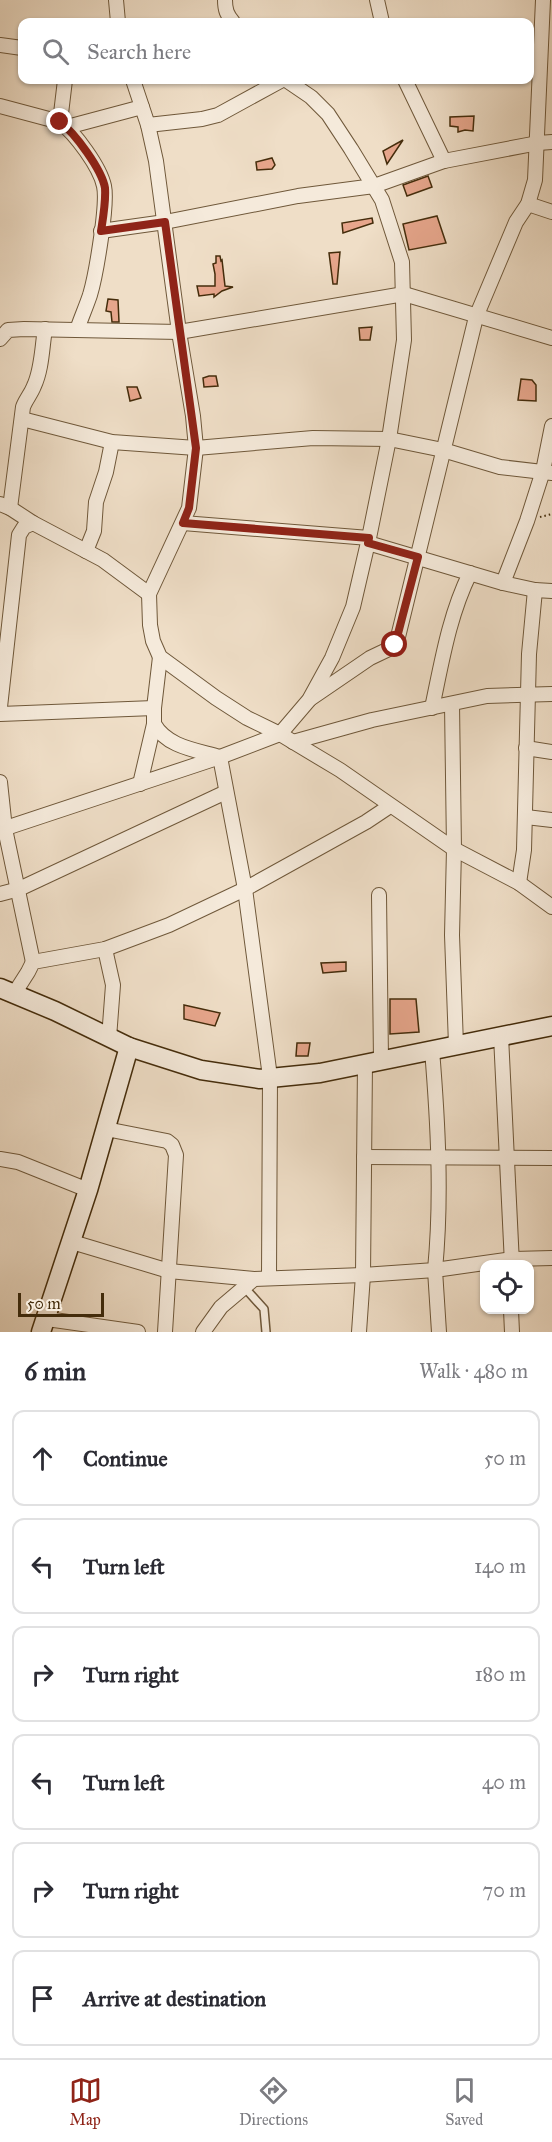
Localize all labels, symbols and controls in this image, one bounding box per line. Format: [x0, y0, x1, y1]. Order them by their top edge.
search box [18, 18, 534, 84]
icon: search [39, 35, 72, 68]
text: Search here [87, 38, 191, 65]
route end [46, 108, 72, 134]
route start [381, 631, 407, 657]
map controls [480, 1260, 534, 1314]
button: locate [480, 1260, 534, 1314]
scale bar [18, 1290, 104, 1318]
text: 50 m [27, 1294, 61, 1313]
text: 6 min [24, 1355, 86, 1387]
text: Walk · 480 m [419, 1359, 528, 1383]
icon: ahead [26, 1442, 59, 1475]
text: Continue [83, 1445, 168, 1472]
text: 50 m [484, 1446, 526, 1470]
icon: left [26, 1550, 59, 1583]
text: Turn left [83, 1553, 165, 1580]
text: 140 m [474, 1554, 526, 1578]
icon: right [26, 1658, 59, 1691]
text: Turn right [83, 1661, 179, 1688]
text: 180 m [475, 1662, 526, 1686]
icon: left [26, 1766, 59, 1799]
text: Turn left [83, 1769, 165, 1796]
text: 40 m [482, 1770, 526, 1794]
icon: right [26, 1874, 59, 1907]
text: Turn right [83, 1877, 179, 1904]
text: 70 m [483, 1878, 526, 1902]
icon: arrive [26, 1982, 59, 2015]
text: Arrive at destination [83, 1985, 266, 2012]
tab: Map [69, 2074, 102, 2129]
tab: Directions [239, 2074, 308, 2129]
tab: Saved [445, 2074, 483, 2129]

